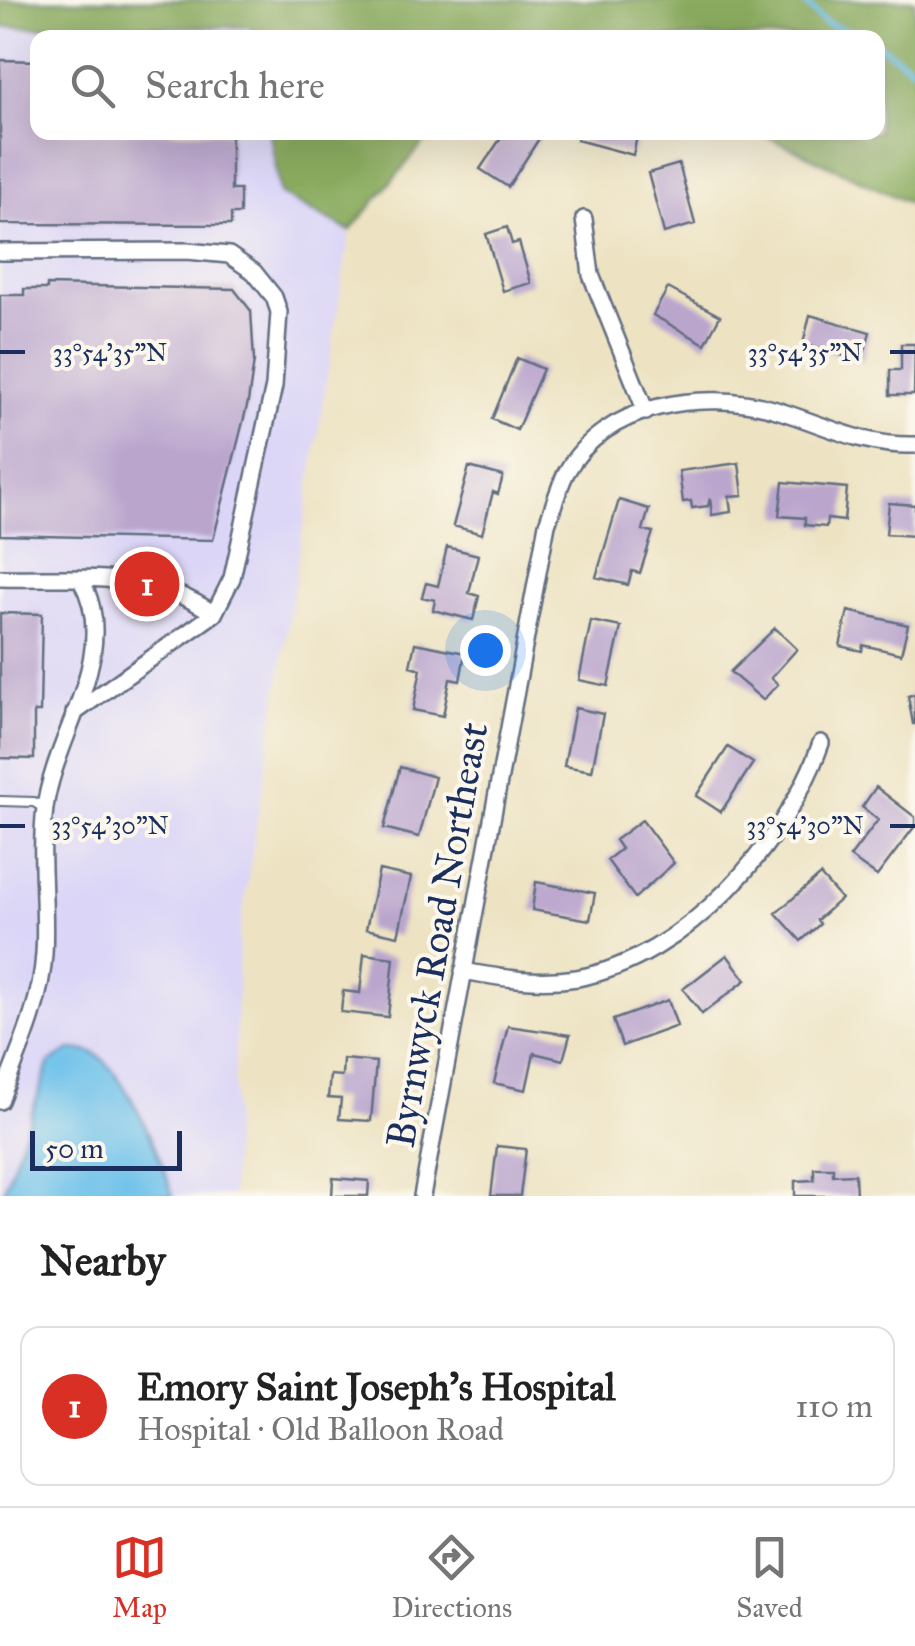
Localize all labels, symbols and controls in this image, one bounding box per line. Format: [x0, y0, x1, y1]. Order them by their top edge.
search box [30, 30, 885, 140]
icon: search [65, 58, 120, 113]
text: Search here [145, 62, 325, 108]
text: 33°54'35"N [53, 337, 167, 368]
text: 33°54'35"N [748, 337, 862, 368]
pin: 1 [114, 546, 180, 622]
your location [460, 625, 511, 676]
street label: Byrnwyck Road Northeast [375, 719, 499, 1151]
text: 33°54'30"N [51, 810, 169, 841]
text: 33°54'30"N [746, 810, 864, 841]
scale bar [30, 1126, 182, 1170]
text: 50 m [45, 1131, 104, 1166]
text: Nearby [40, 1235, 165, 1287]
text: Emory Saint Joseph's Hospital [137, 1364, 616, 1410]
text: 1 [68, 1387, 81, 1426]
text: 110 m [795, 1387, 873, 1426]
text: Hospital · Old Balloon Road [137, 1410, 504, 1449]
tab: Map [112, 1530, 167, 1625]
tab: Directions [391, 1530, 512, 1625]
tab: Saved [736, 1530, 803, 1625]

